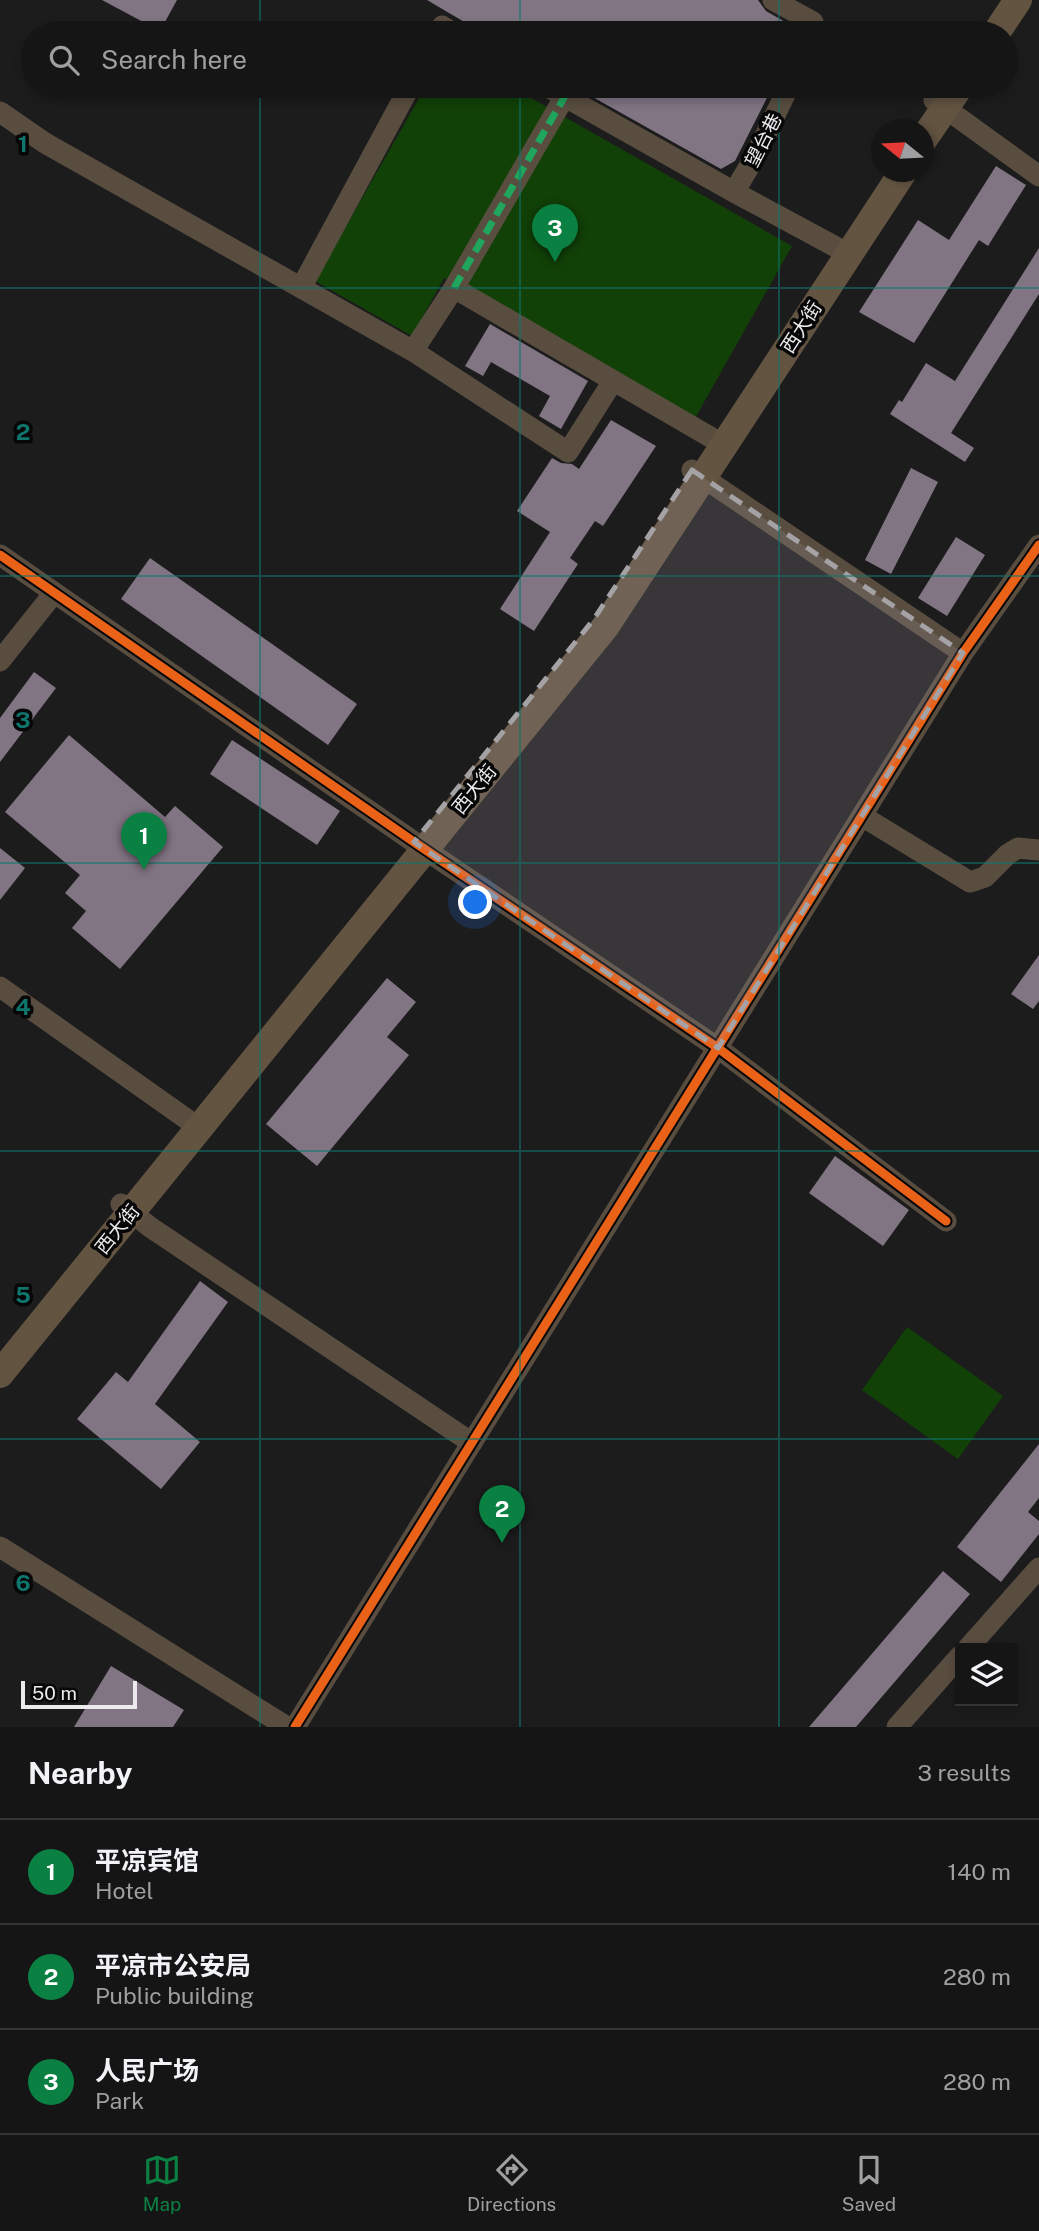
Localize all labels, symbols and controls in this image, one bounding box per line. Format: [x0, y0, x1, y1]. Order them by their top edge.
search box [21, 21, 1018, 98]
icon: search [45, 41, 83, 79]
text: Search here [101, 44, 247, 75]
street label: 望台巷 [740, 110, 786, 170]
north arrow [871, 119, 934, 182]
text: 1 [18, 130, 28, 157]
pin: 3 [532, 204, 578, 262]
street label: 西大街 [776, 297, 826, 357]
text: 2 [16, 418, 30, 445]
text: 3 [15, 706, 31, 733]
street label: 西大街 [448, 760, 500, 818]
pin: 1 [121, 812, 167, 870]
your location [458, 885, 492, 919]
text: 4 [15, 993, 31, 1020]
street label: 西大街 [91, 1200, 143, 1258]
text: 5 [15, 1281, 31, 1308]
pin: 2 [479, 1485, 525, 1543]
text: 6 [15, 1569, 31, 1596]
map controls [955, 1643, 1018, 1706]
button: layers [955, 1643, 1018, 1706]
scale bar [21, 1678, 136, 1710]
text: 50 m [32, 1682, 77, 1704]
text: Nearby [28, 1755, 132, 1791]
text: 3 results [917, 1759, 1011, 1786]
text: 平凉宾馆 [95, 1845, 199, 1876]
text: 1 [46, 1858, 56, 1885]
text: 140 m [948, 1858, 1011, 1885]
text: Hotel [95, 1877, 154, 1904]
text: 平凉市公安局 [95, 1950, 251, 1981]
text: 2 [44, 1963, 58, 1990]
text: 280 m [943, 1963, 1011, 1990]
text: Public building [95, 1982, 254, 2009]
text: 人民广场 [95, 2055, 199, 2086]
text: 3 [43, 2068, 59, 2095]
text: 280 m [943, 2068, 1011, 2095]
text: Park [95, 2087, 144, 2114]
tab: Map [143, 2151, 181, 2215]
tab: Directions [467, 2151, 556, 2215]
tab: Saved [842, 2151, 896, 2215]

